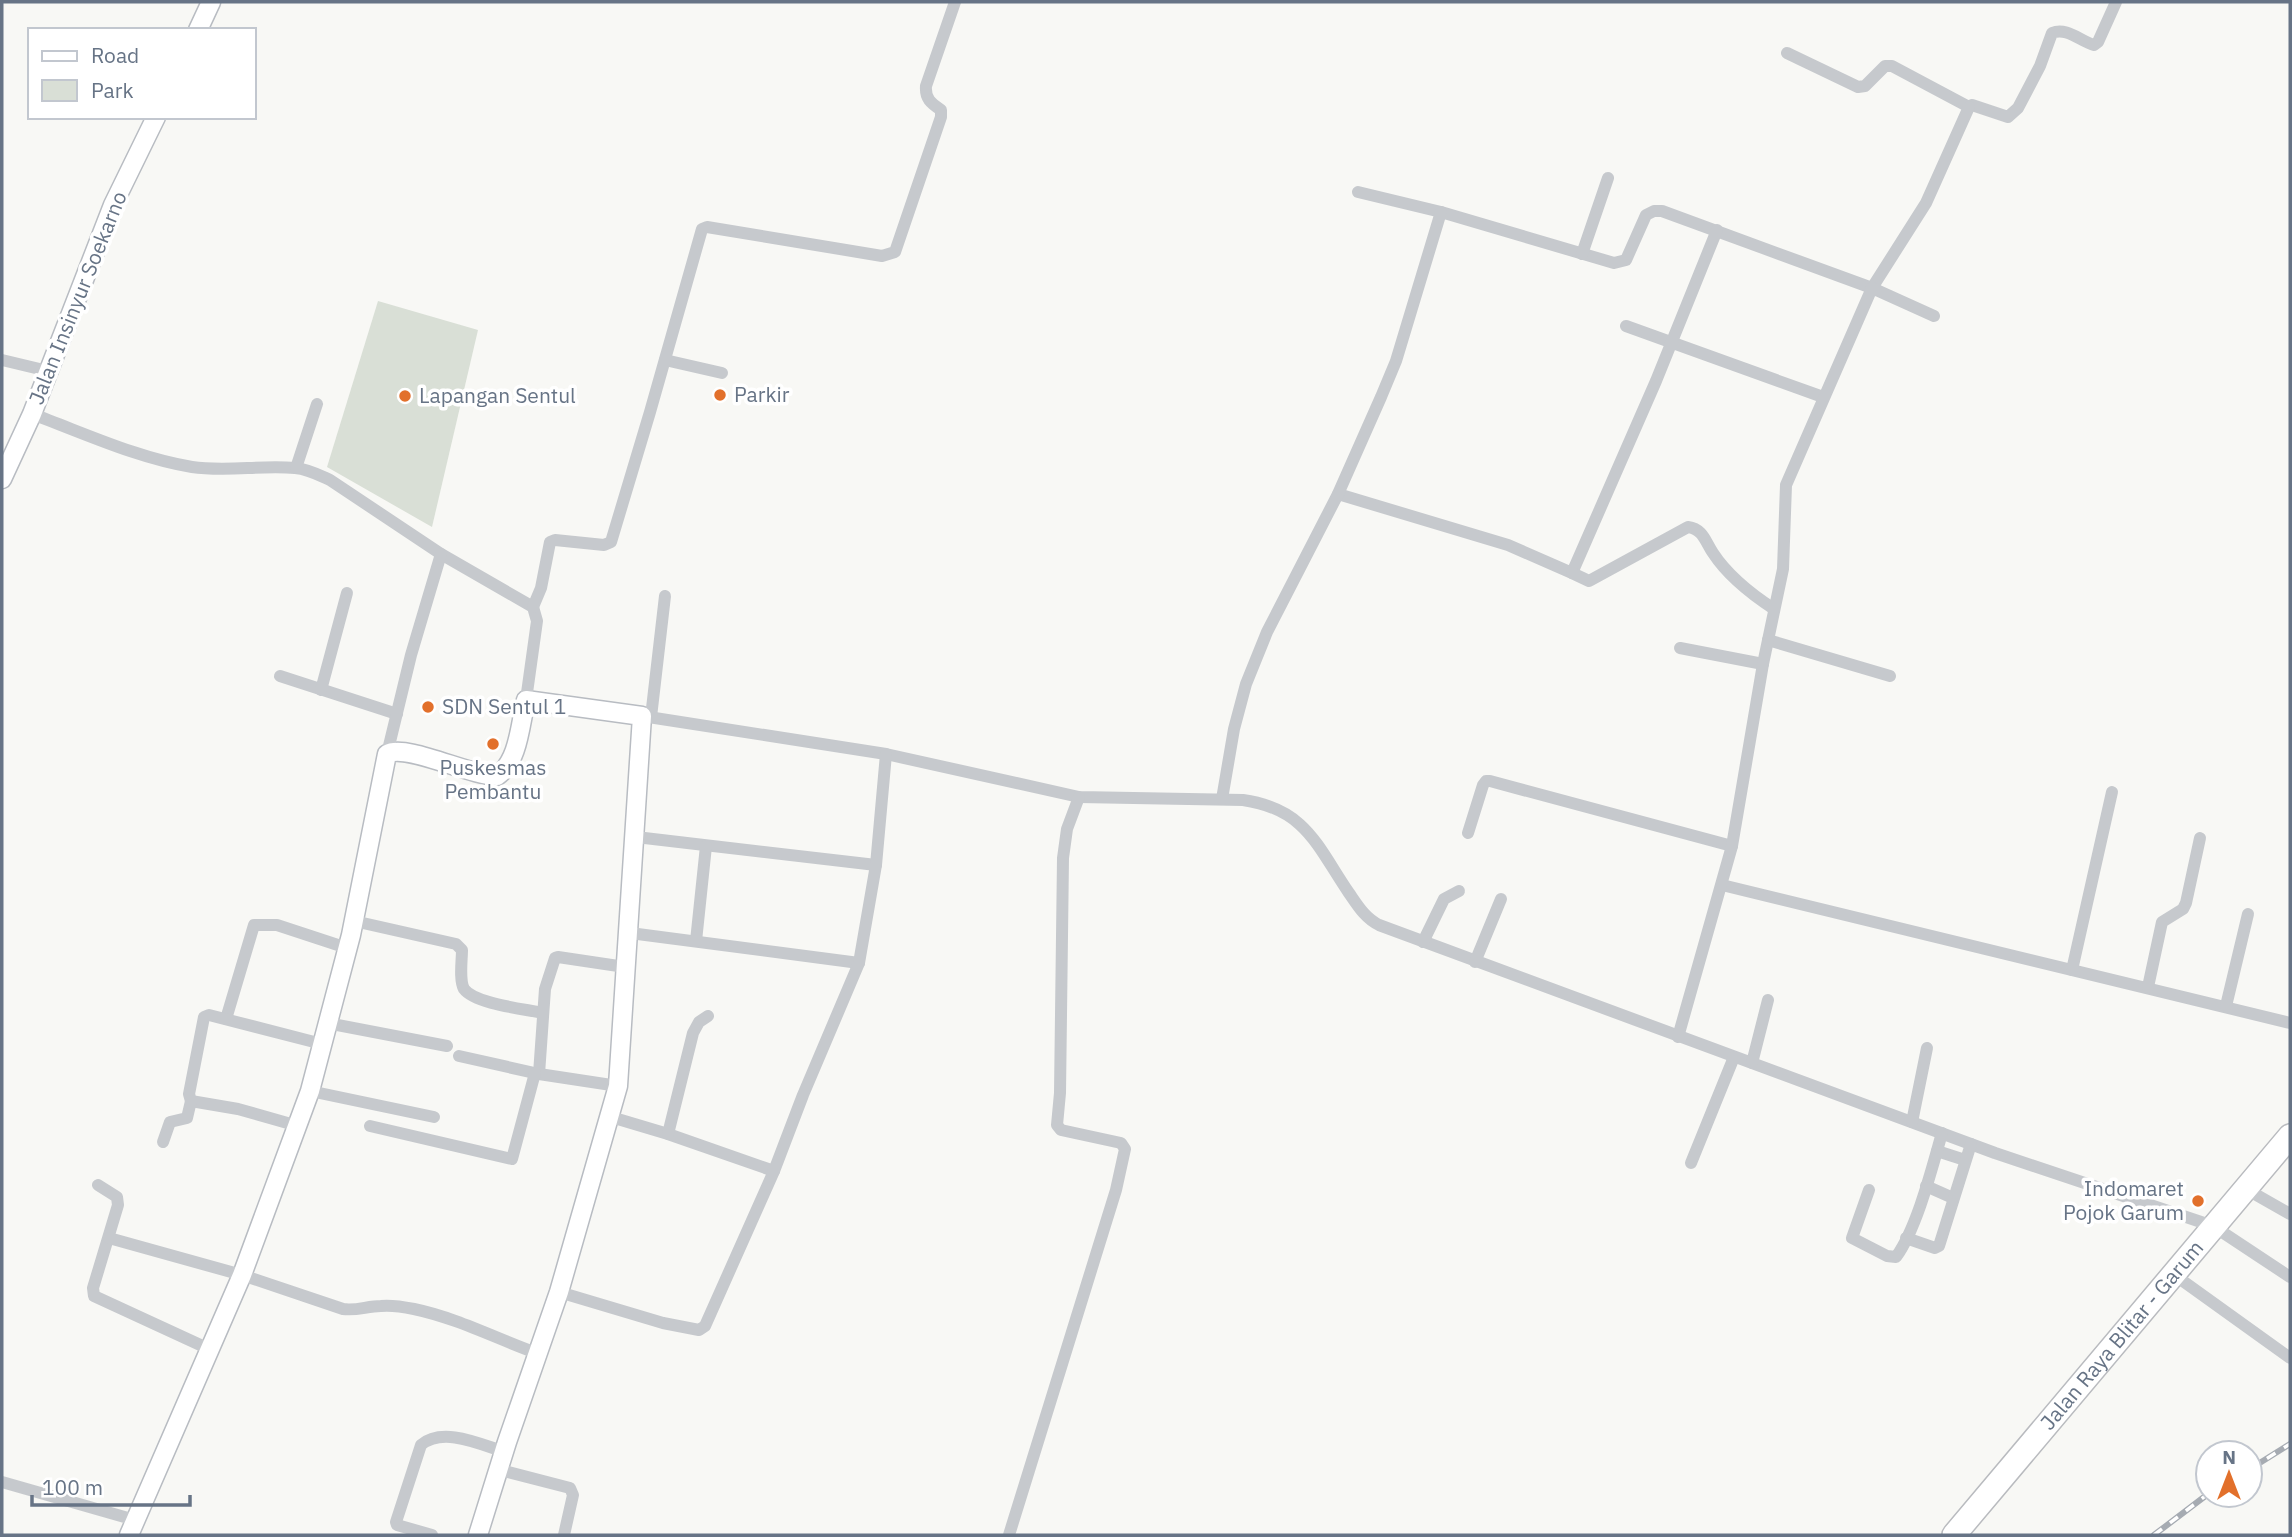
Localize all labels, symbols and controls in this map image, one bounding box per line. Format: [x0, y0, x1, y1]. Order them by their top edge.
legend [28, 28, 256, 119]
text: Road [91, 41, 139, 69]
text: Park [91, 76, 134, 104]
street label: Jalan Insinyur Soekarno [21, 187, 133, 408]
place label: Parkir [734, 380, 790, 408]
place label: Lapangan Sentul [419, 381, 576, 409]
marker: Parkir [712, 387, 728, 403]
marker: Lapangan Sentul [397, 388, 413, 404]
place label: SDN Sentul 1 [442, 692, 566, 720]
marker: SDN Sentul 1 [420, 699, 436, 715]
marker: Puskesmas Pembantu [485, 736, 501, 752]
place label: Puskesmas Pembantu [439, 753, 547, 805]
place label: Indomaret Pojok Garum [2063, 1174, 2184, 1226]
marker: Indomaret Pojok Garum [2190, 1193, 2206, 1209]
street label: Jalan Raya Blitar - Garum [2033, 1234, 2209, 1435]
north arrow [2194, 1439, 2264, 1509]
text: N [2222, 1445, 2236, 1469]
scale bar [32, 1464, 189, 1508]
text: 100 m [42, 1473, 103, 1501]

